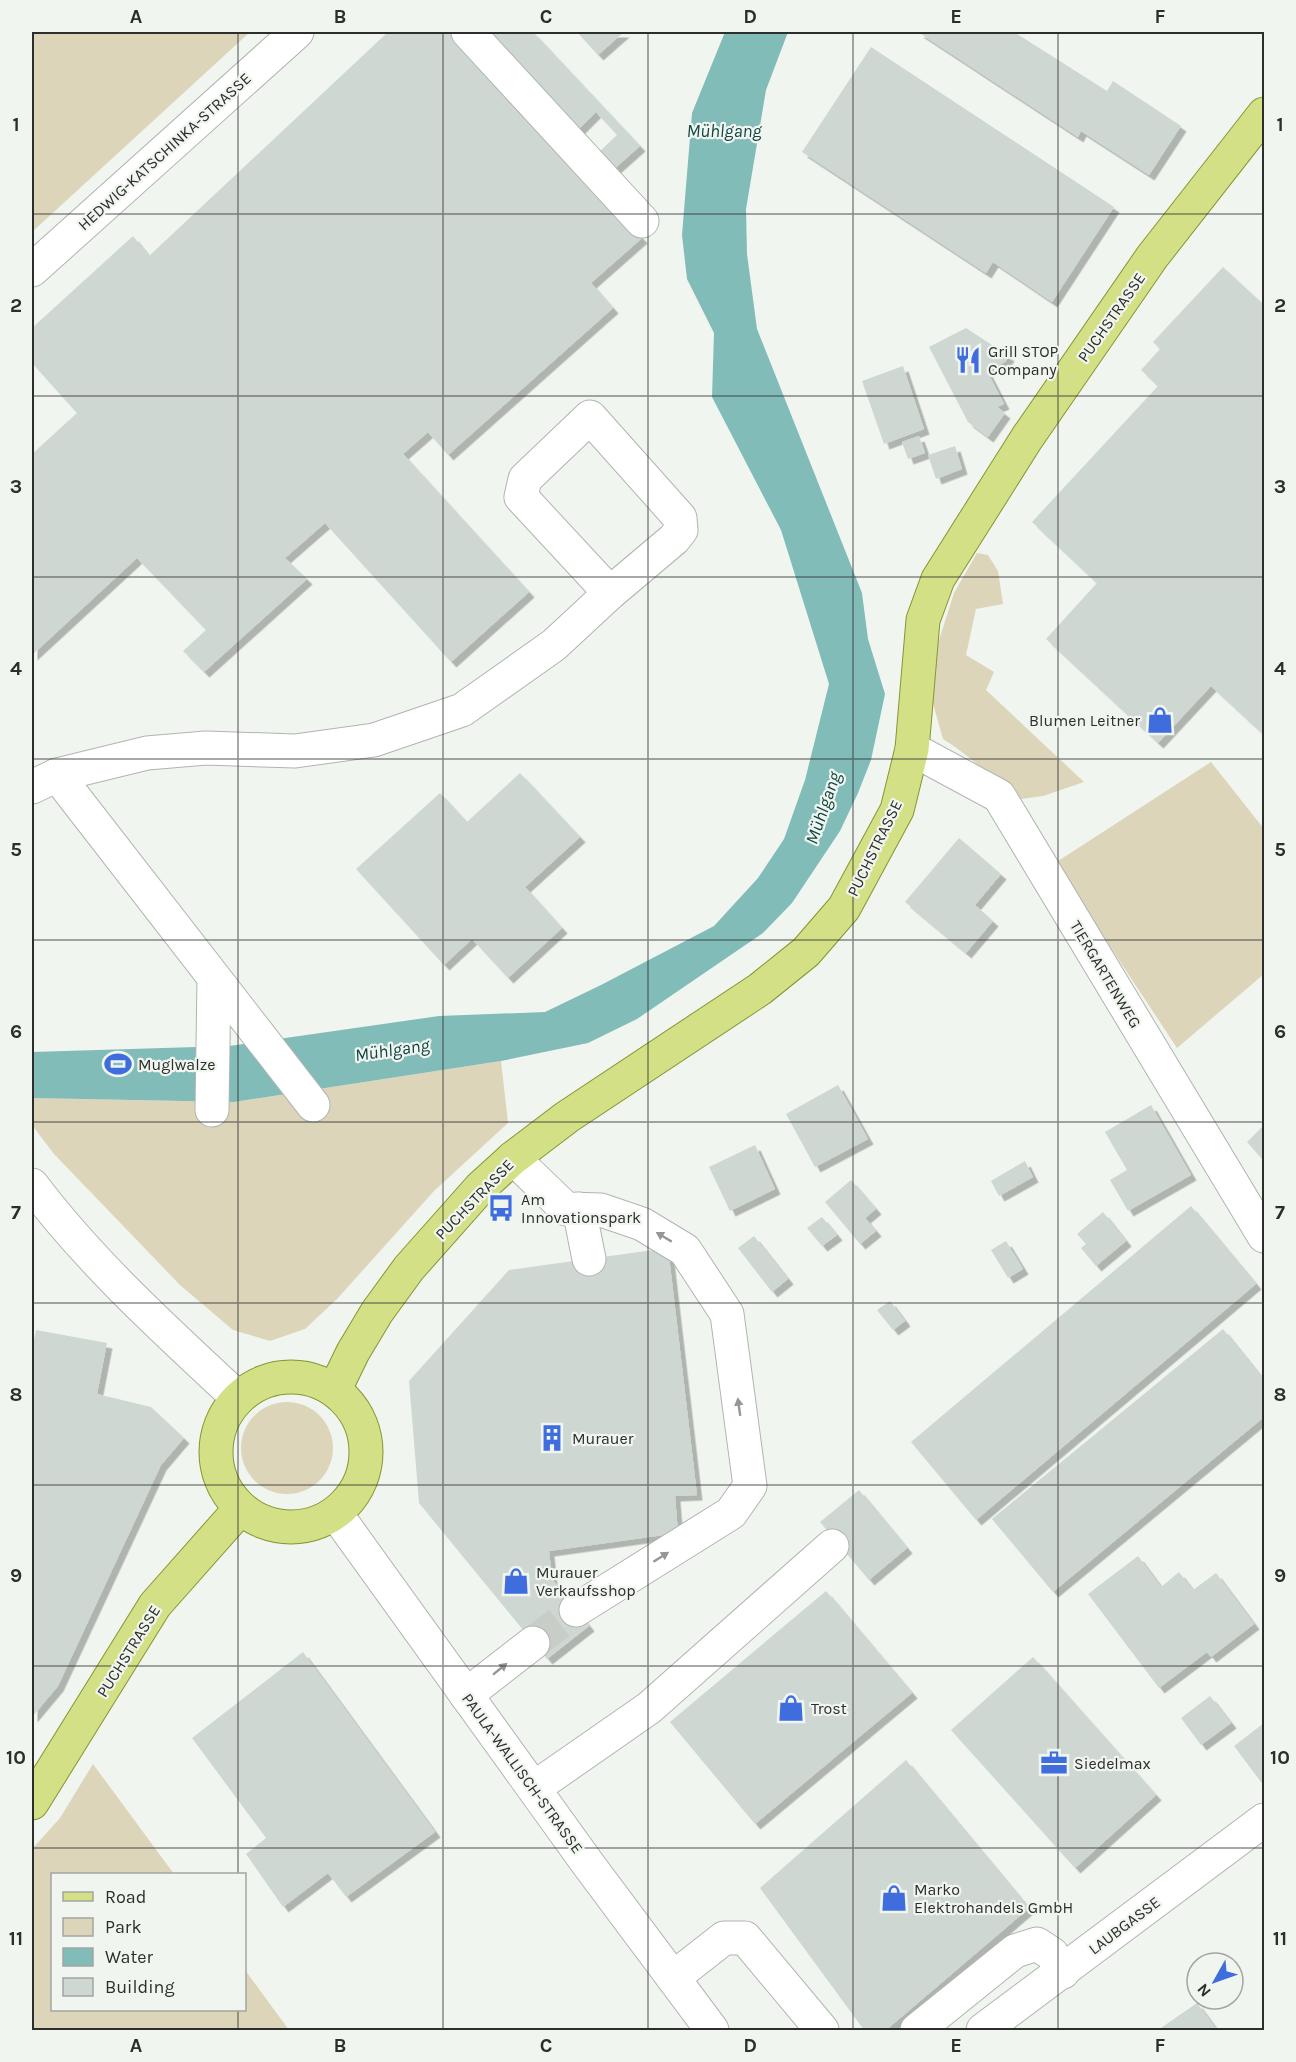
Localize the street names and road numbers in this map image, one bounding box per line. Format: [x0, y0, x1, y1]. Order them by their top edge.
street label: HEDWIG-KATSCHINKA-STRASSE [74, 69, 255, 234]
street label: PUCHSTRASSE [1074, 269, 1149, 366]
street label: PUCHSTRASSE [843, 797, 906, 899]
street label: TIERGARTENWEG [1066, 917, 1145, 1031]
street label: PUCHSTRASSE [431, 1155, 518, 1244]
street label: PUCHSTRASSE [93, 1602, 164, 1701]
street label: PAULA-WALLISCH-STRASSE [458, 1690, 587, 1857]
street label: LAUBGASSE [1085, 1892, 1164, 1959]

